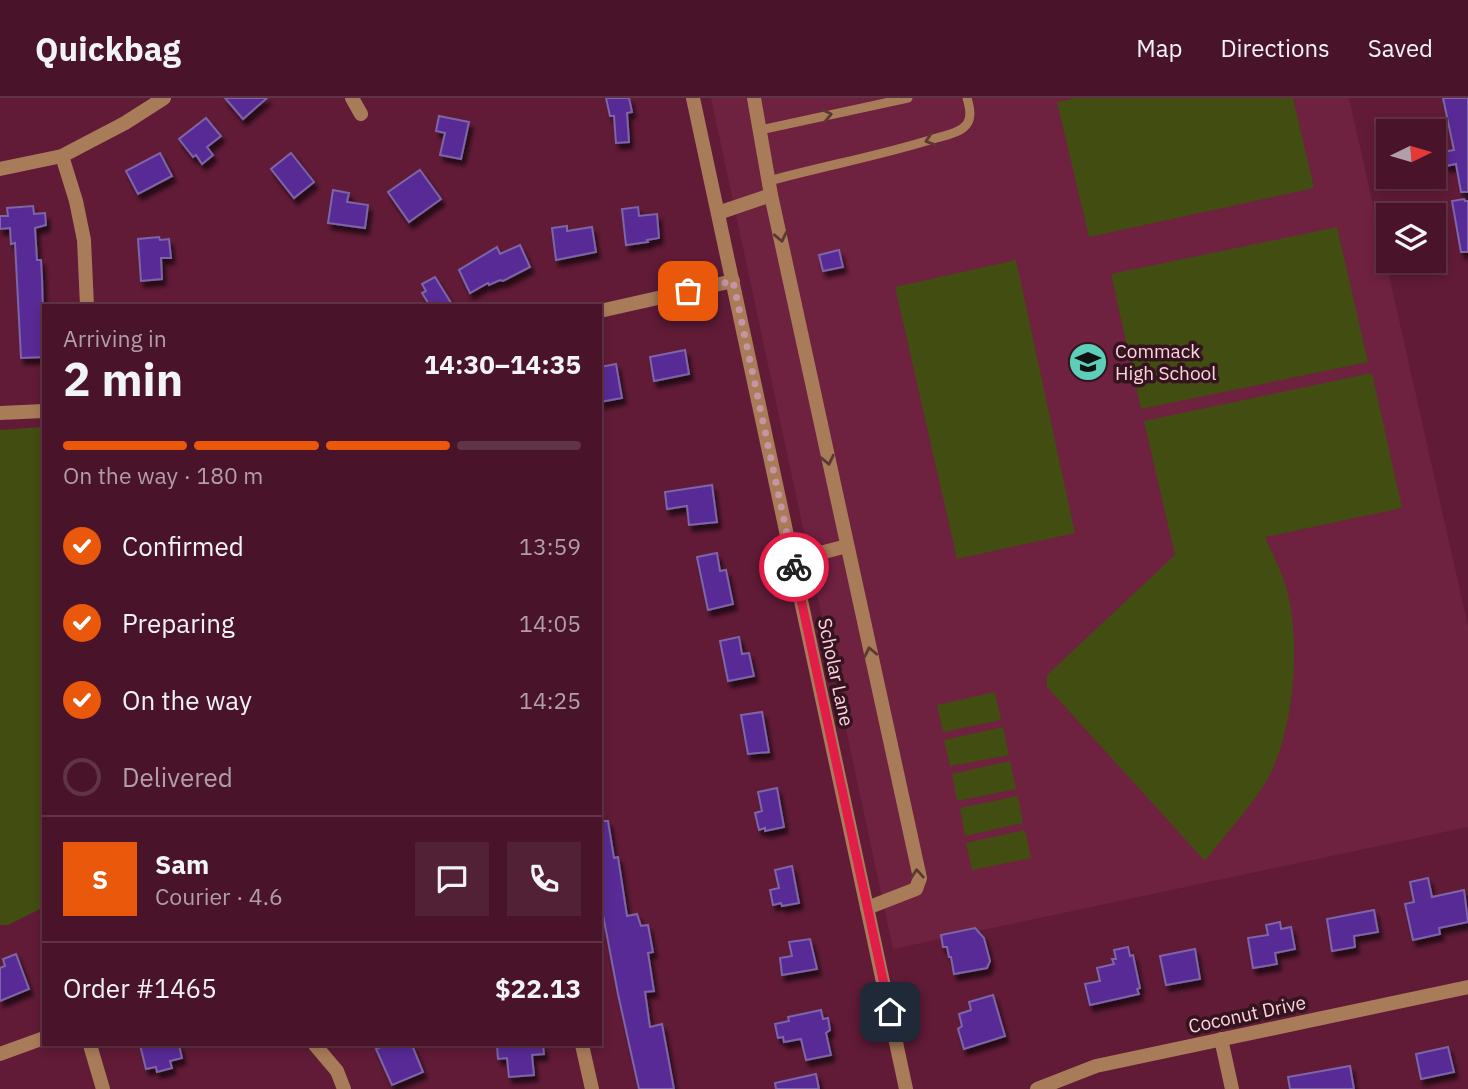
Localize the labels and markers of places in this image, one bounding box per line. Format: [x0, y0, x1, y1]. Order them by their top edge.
pin [658, 261, 718, 321]
place label: Commack High School [1115, 339, 1216, 385]
school or university icon: Commack High School [1067, 341, 1109, 383]
pin [860, 982, 920, 1042]

